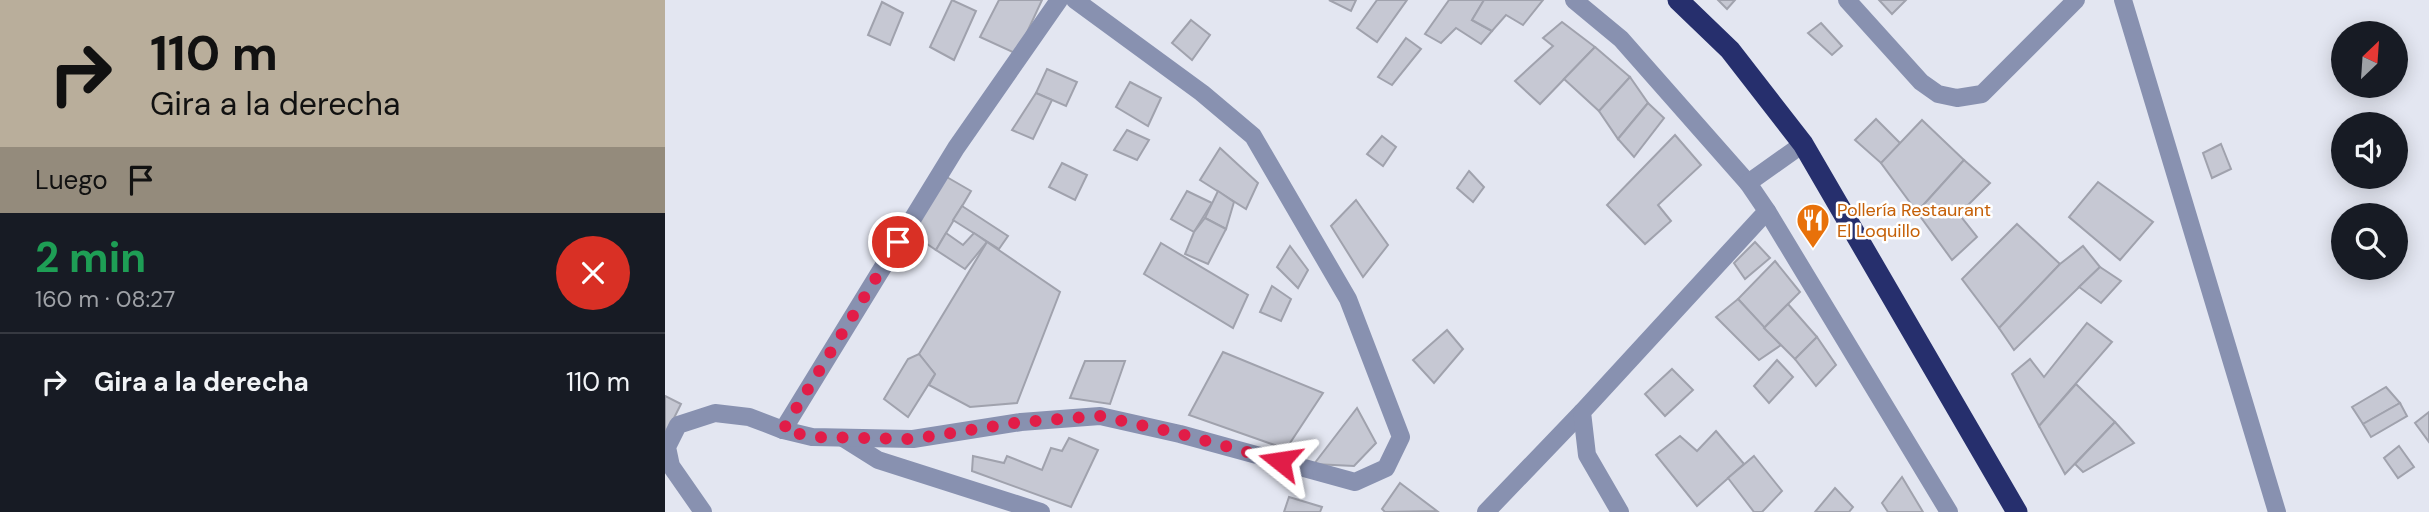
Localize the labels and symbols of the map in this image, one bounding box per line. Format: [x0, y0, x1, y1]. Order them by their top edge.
north arrow [2331, 21, 2408, 98]
place label: Pollería Restaurant El Loquillo [1837, 198, 1991, 243]
restaurant icon: Pollería Restaurant El Loquillo [1794, 201, 1832, 250]
pin [868, 212, 928, 272]
position arrow [1243, 424, 1317, 498]

